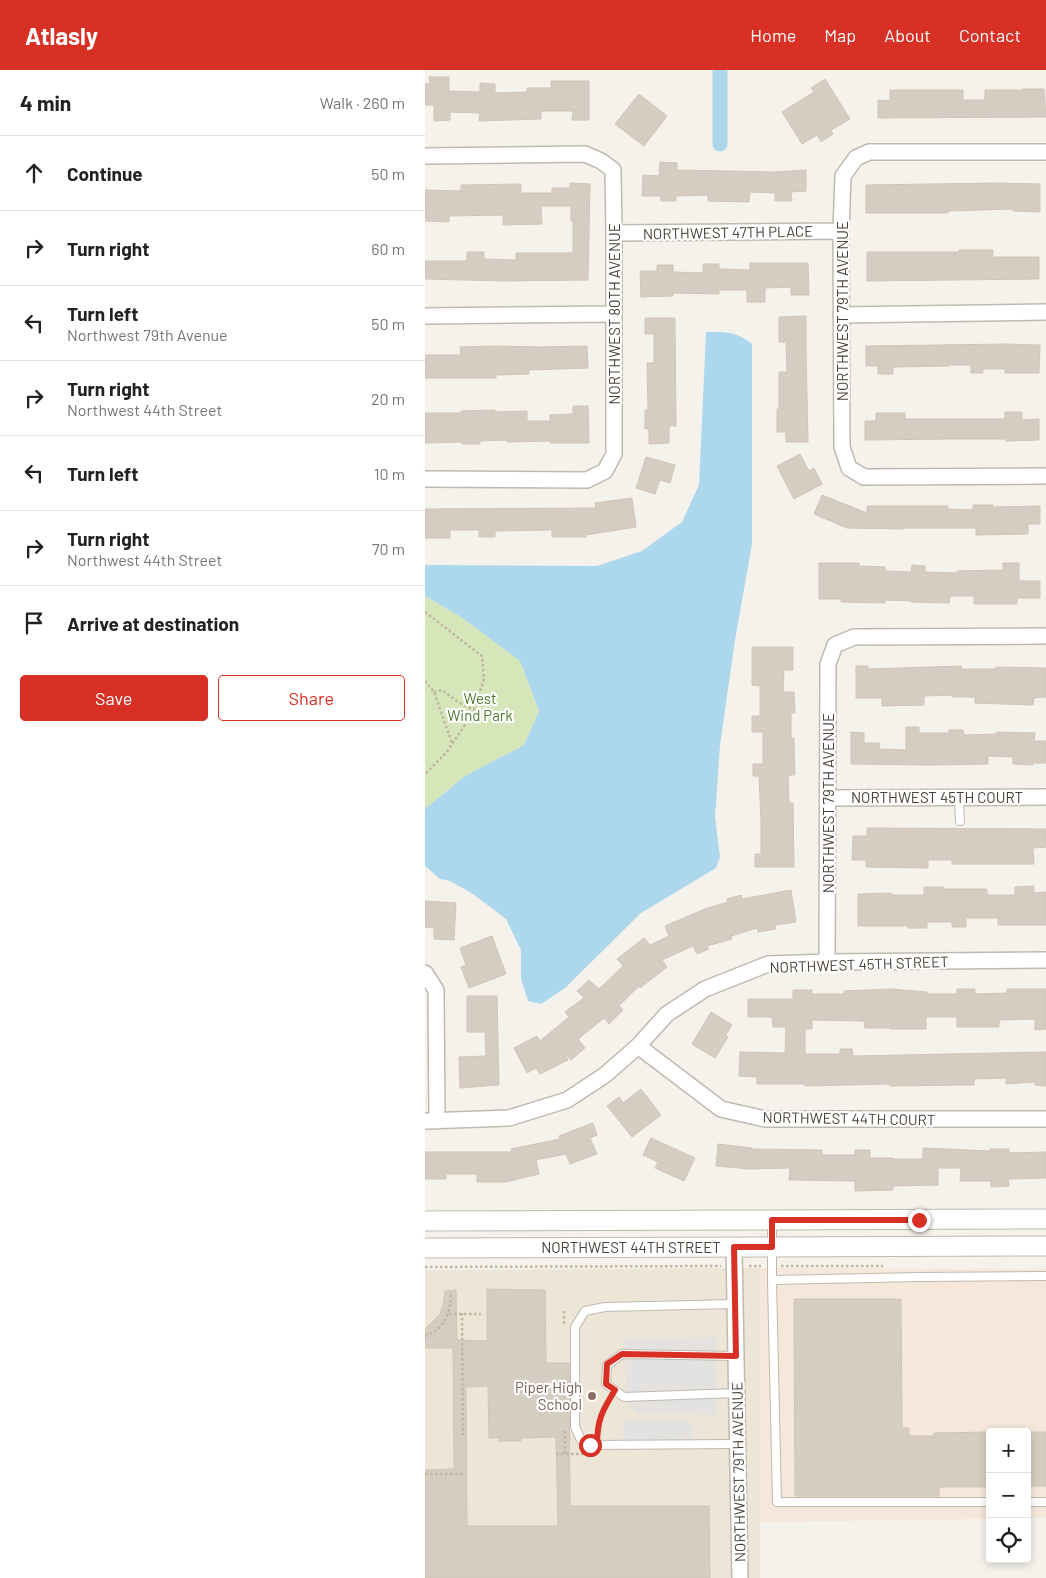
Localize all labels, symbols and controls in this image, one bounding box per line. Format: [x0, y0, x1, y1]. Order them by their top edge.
text: Atlasly [25, 21, 98, 50]
text: Home [750, 24, 796, 46]
text: Map [824, 24, 856, 46]
text: About [884, 24, 931, 46]
text: Contact [959, 24, 1021, 46]
text: 4 min [20, 90, 71, 115]
text: Walk · 260 m [320, 93, 405, 112]
icon: ahead [20, 159, 48, 187]
text: Continue [67, 162, 143, 185]
text: 50 m [371, 164, 405, 183]
street label: NORTHWEST 79TH AVENUE [833, 221, 851, 401]
street label: NORTHWEST 47TH PLACE [643, 222, 813, 242]
street label: NORTHWEST 80TH AVENUE [605, 223, 623, 405]
icon: right [20, 234, 48, 262]
text: Turn right [67, 237, 149, 260]
text: 60 m [371, 239, 405, 258]
text: Turn left [67, 302, 138, 325]
icon: left [20, 309, 48, 337]
text: 50 m [371, 314, 405, 333]
text: Northwest 79th Avenue [67, 325, 228, 344]
text: Turn right [67, 377, 149, 400]
icon: right [20, 384, 48, 412]
text: 20 m [371, 389, 405, 408]
text: Northwest 44th Street [67, 400, 222, 419]
icon: left [20, 459, 48, 487]
text: Turn left [67, 462, 138, 485]
text: 10 m [374, 464, 405, 483]
text: Turn right [67, 527, 149, 550]
icon: right [20, 534, 48, 562]
text: 70 m [372, 539, 405, 558]
text: Northwest 44th Street [67, 550, 222, 569]
icon: arrive [20, 609, 48, 637]
text: Arrive at destination [67, 612, 239, 635]
button: Save [20, 675, 208, 721]
button: Share [218, 675, 405, 721]
park label: West Wind Park [447, 689, 513, 724]
street label: NORTHWEST 79TH AVENUE [819, 713, 837, 893]
street label: NORTHWEST 45TH COURT [851, 788, 1023, 806]
street label: NORTHWEST 45TH STREET [769, 952, 949, 976]
street label: NORTHWEST 44TH COURT [762, 1107, 936, 1129]
route end [908, 1209, 931, 1232]
street label: NORTHWEST 44TH STREET [541, 1238, 721, 1256]
place label: Piper High School [515, 1378, 582, 1413]
street label: NORTHWEST 79TH AVENUE [727, 1382, 749, 1562]
marker: Piper High School [586, 1390, 598, 1402]
map controls [986, 1428, 1031, 1563]
button: + [986, 1428, 1031, 1473]
route start [579, 1434, 602, 1457]
button: − [986, 1473, 1031, 1518]
button: locate [986, 1518, 1031, 1563]

